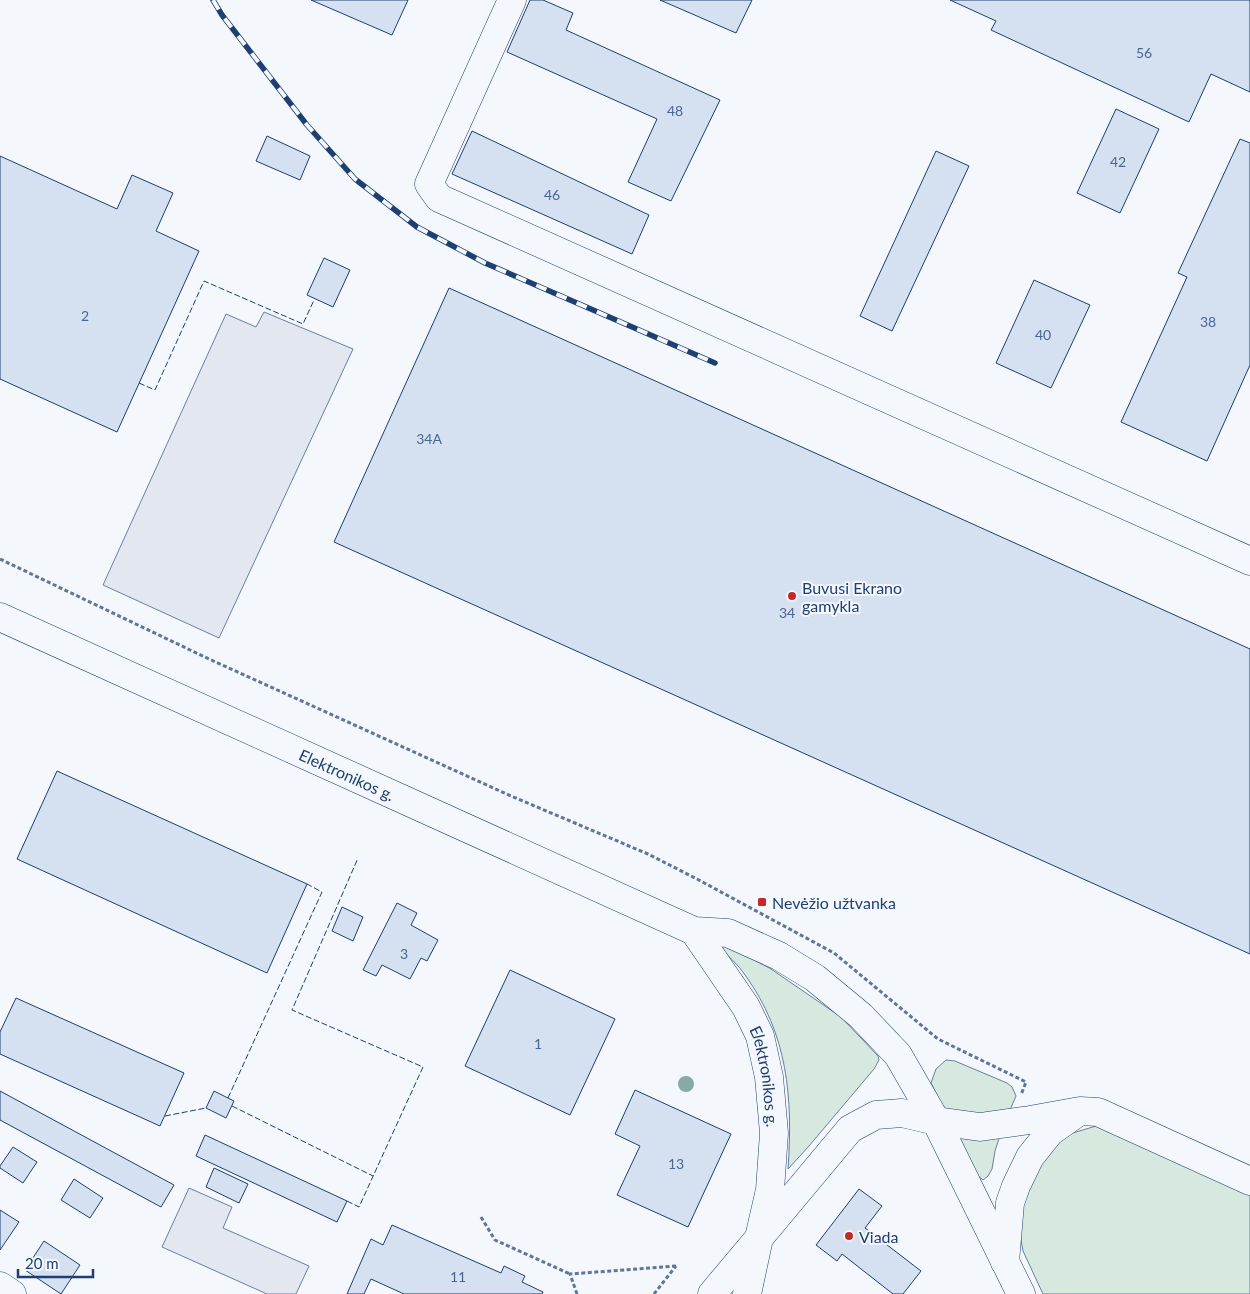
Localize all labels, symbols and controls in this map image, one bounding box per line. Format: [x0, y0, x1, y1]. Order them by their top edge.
house number: 56 [1136, 44, 1152, 61]
house number: 48 [667, 102, 683, 119]
house number: 42 [1110, 153, 1126, 170]
house number: 46 [544, 186, 560, 203]
house number: 2 [81, 307, 89, 324]
house number: 38 [1200, 313, 1216, 330]
house number: 40 [1035, 326, 1051, 343]
house number: 34A [416, 430, 442, 447]
place label: Buvusi Ekrano gamykla [802, 578, 902, 615]
marker: Buvusi Ekrano gamykla [786, 590, 798, 602]
house number: 34 [779, 604, 795, 621]
street label: Elektronikos g. [296, 744, 398, 804]
place label: Nevėžio užtvanka [772, 893, 896, 912]
marker: Nevėžio užtvanka [756, 896, 768, 908]
house number: 3 [400, 945, 408, 962]
street label: Elektronikos g. [747, 1022, 783, 1128]
house number: 1 [534, 1035, 542, 1052]
house number: 13 [668, 1155, 684, 1172]
place label: Viada [859, 1227, 899, 1246]
marker: Viada [843, 1230, 855, 1242]
scale bar [18, 1246, 92, 1278]
text: 20 m [25, 1254, 59, 1272]
house number: 11 [450, 1268, 466, 1285]

